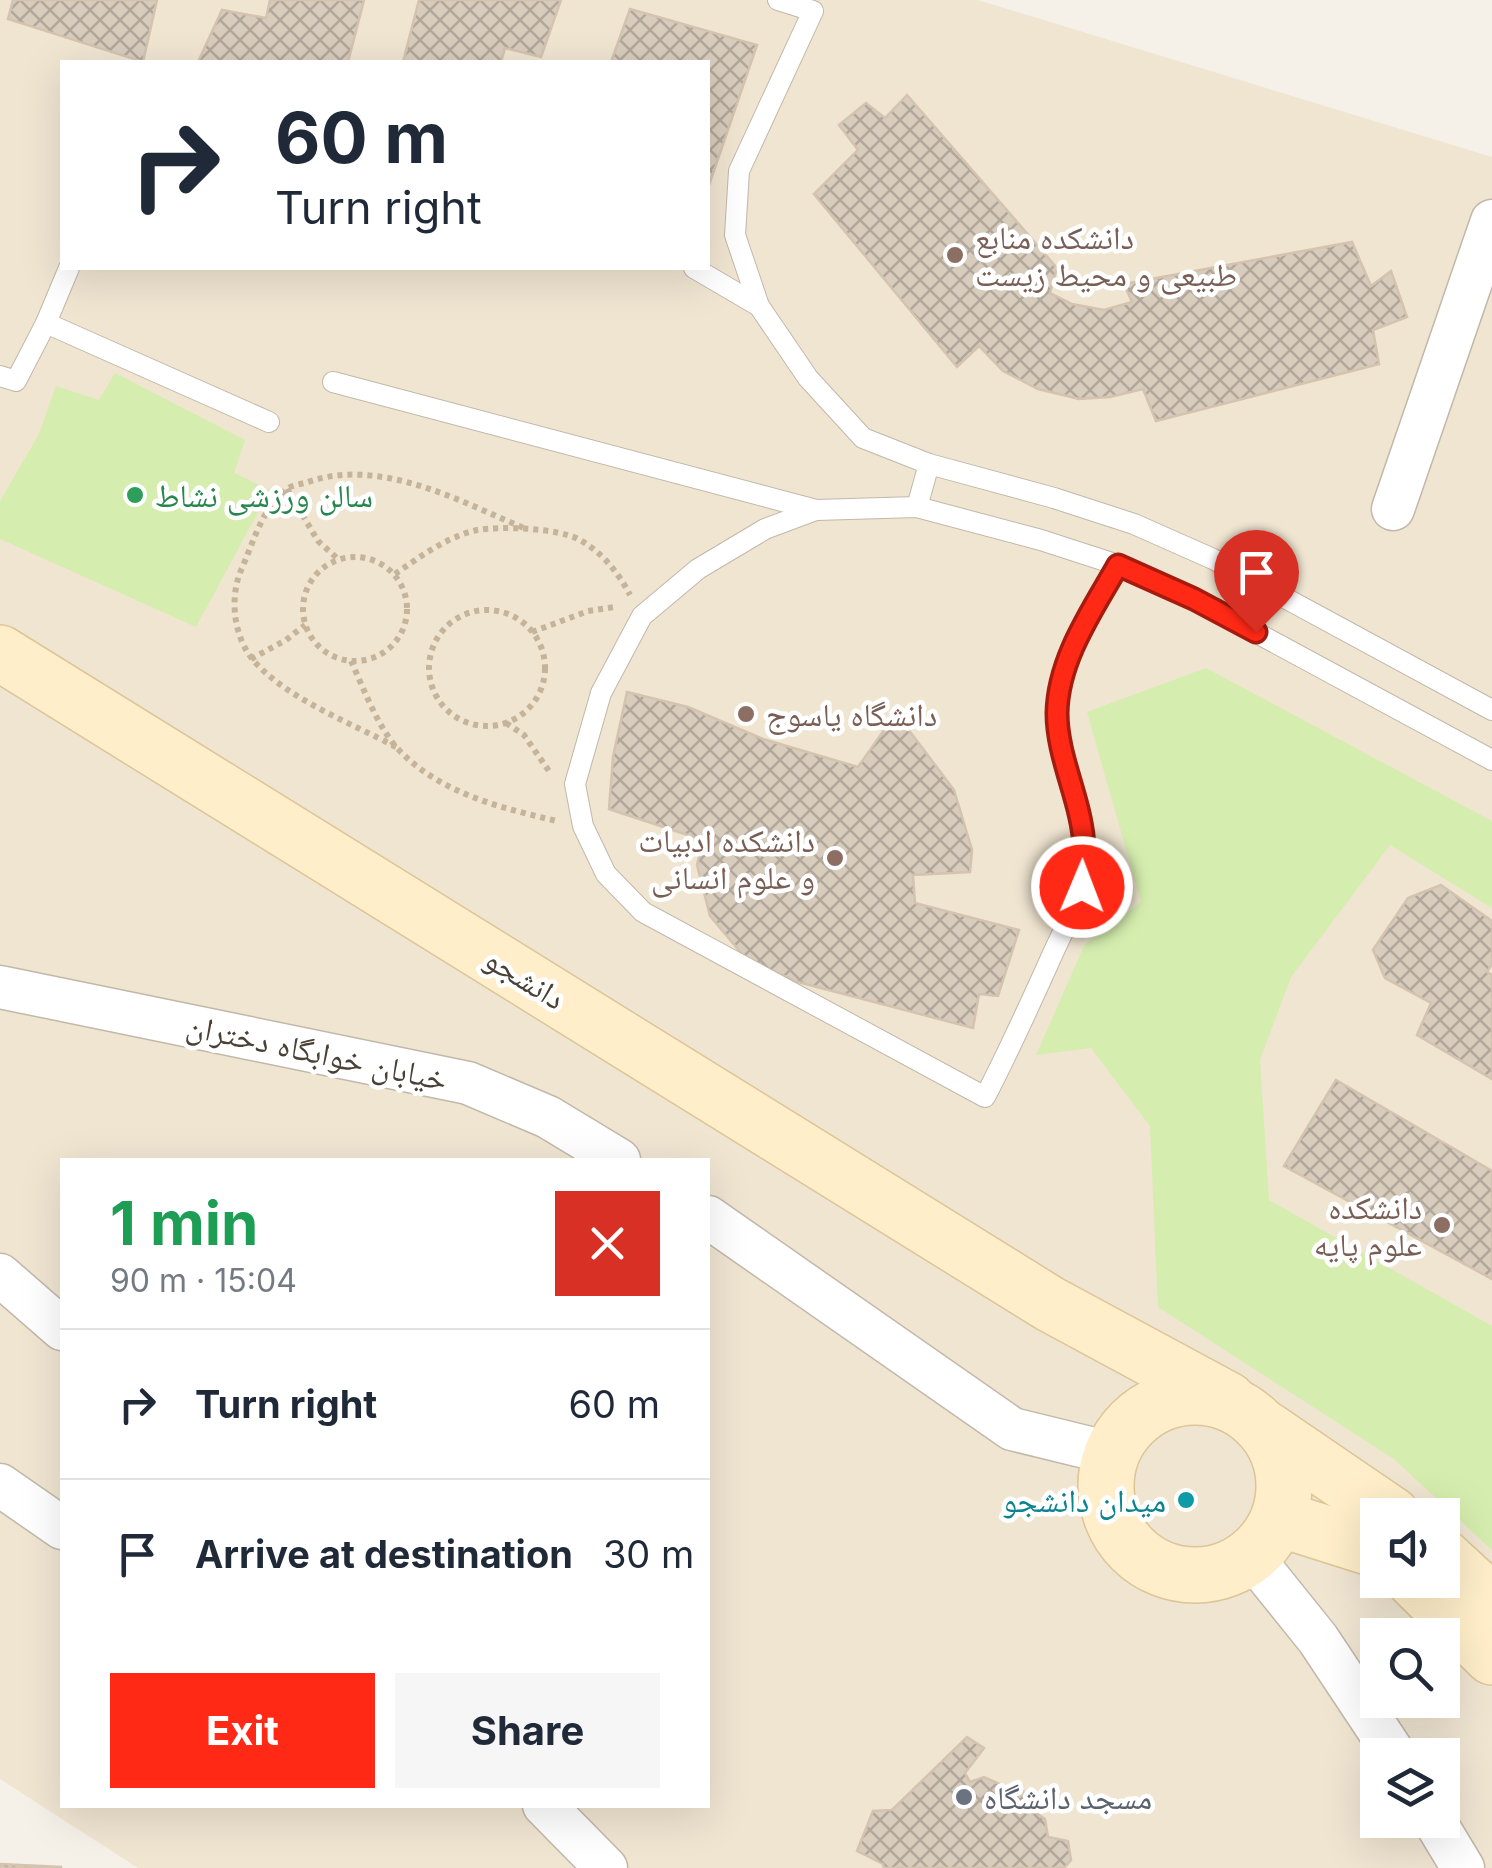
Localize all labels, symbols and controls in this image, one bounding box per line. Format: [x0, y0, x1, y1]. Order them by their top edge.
text: 60 m [275, 95, 448, 180]
icon: right [110, 100, 240, 230]
text: Turn right [275, 180, 482, 235]
place label: دانشکده منابع طبیعی و محیط زیست [975, 218, 1237, 295]
marker: دانشکده منابع طبیعی و محیط زیست [944, 244, 966, 266]
place label: سالن ورزشی نشاط [155, 476, 373, 516]
marker: سالن ورزشی نشاط [124, 484, 146, 506]
pin [1214, 530, 1299, 633]
icon: arrive [1229, 545, 1284, 600]
place label: دانشگاه یاسوج [766, 695, 937, 735]
marker: دانشگاه یاسوج [735, 703, 757, 725]
place label: دانشکده ادبیات و علوم انسانی [638, 821, 815, 899]
position arrow [1030, 835, 1134, 939]
marker: دانشکده ادبیات و علوم انسانی [824, 847, 846, 869]
street label: دانشجو [478, 938, 572, 1018]
street label: خیابان خوابگاه دختران [183, 1005, 451, 1099]
text: 1 min [110, 1187, 258, 1259]
place label: دانشکده علوم پایه [1314, 1188, 1422, 1266]
button: close [555, 1191, 660, 1296]
marker: دانشکده علوم پایه [1431, 1214, 1453, 1236]
text: 90 m · 15:04 [110, 1261, 297, 1300]
icon: right [110, 1377, 165, 1432]
text: Turn right [195, 1381, 377, 1427]
text: 60 m [568, 1381, 660, 1427]
place label: میدان دانشجو [1002, 1481, 1166, 1520]
marker: میدان دانشجو [1175, 1489, 1197, 1511]
map controls [1360, 1498, 1460, 1838]
button: sound [1360, 1498, 1460, 1598]
icon: arrive [110, 1527, 165, 1582]
text: Arrive at destination [195, 1531, 573, 1577]
text: 30 m [603, 1531, 694, 1577]
button: search [1360, 1618, 1460, 1718]
button: Exit [110, 1673, 375, 1788]
button: Share [395, 1673, 660, 1788]
button: layers [1360, 1738, 1460, 1838]
place label: مسجد دانشگاه [984, 1778, 1152, 1817]
marker: مسجد دانشگاه [953, 1786, 975, 1808]

